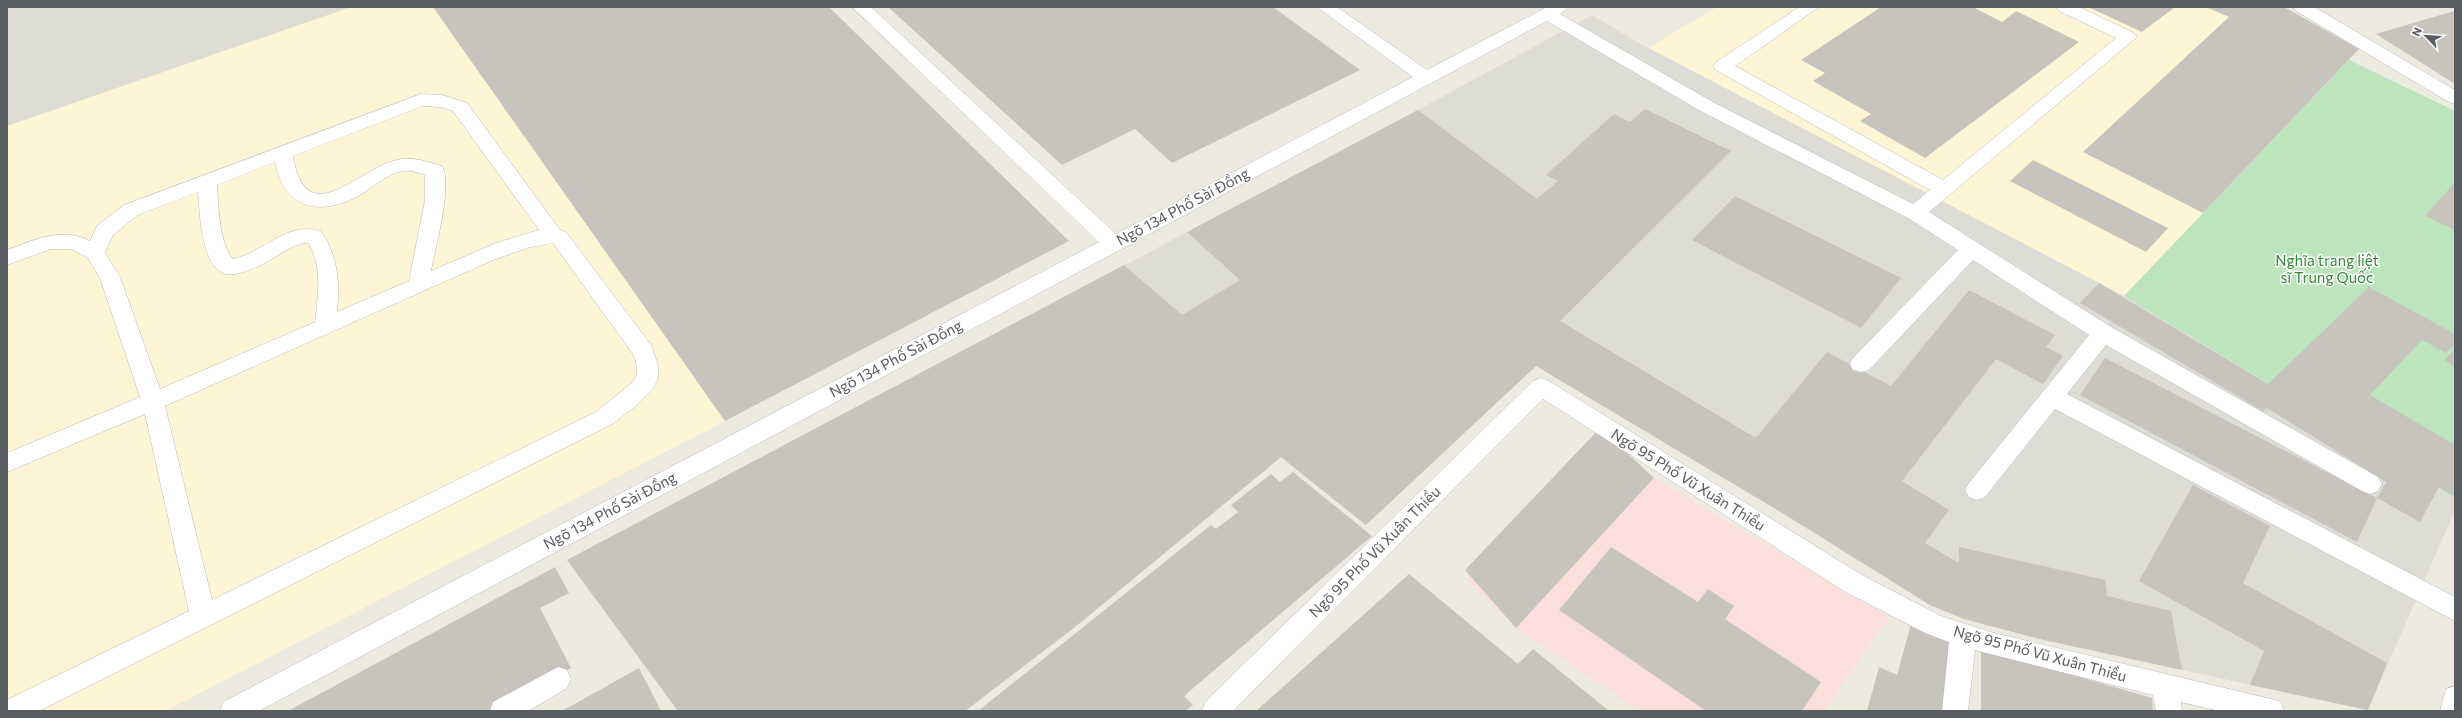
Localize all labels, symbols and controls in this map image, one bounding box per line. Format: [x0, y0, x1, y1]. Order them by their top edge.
north arrow [2406, 16, 2446, 56]
text: N [2409, 25, 2424, 38]
street label: Ngõ 134 Phố Sài Đồng [1113, 163, 1252, 249]
park label: Nghĩa trang liệt sĩ Trung Quốc [2275, 251, 2379, 286]
street label: Ngõ 134 Phố Sài Đồng [826, 315, 965, 401]
street label: Ngõ 95 Phố Vũ Xuân Thiều [1608, 424, 1769, 534]
street label: Ngõ 134 Phố Sài Đồng [540, 467, 679, 553]
street label: Ngõ 95 Phố Vũ Xuân Thiều [1305, 482, 1444, 621]
street label: Ngõ 95 Phố Vũ Xuân Thiều [1952, 621, 2129, 685]

